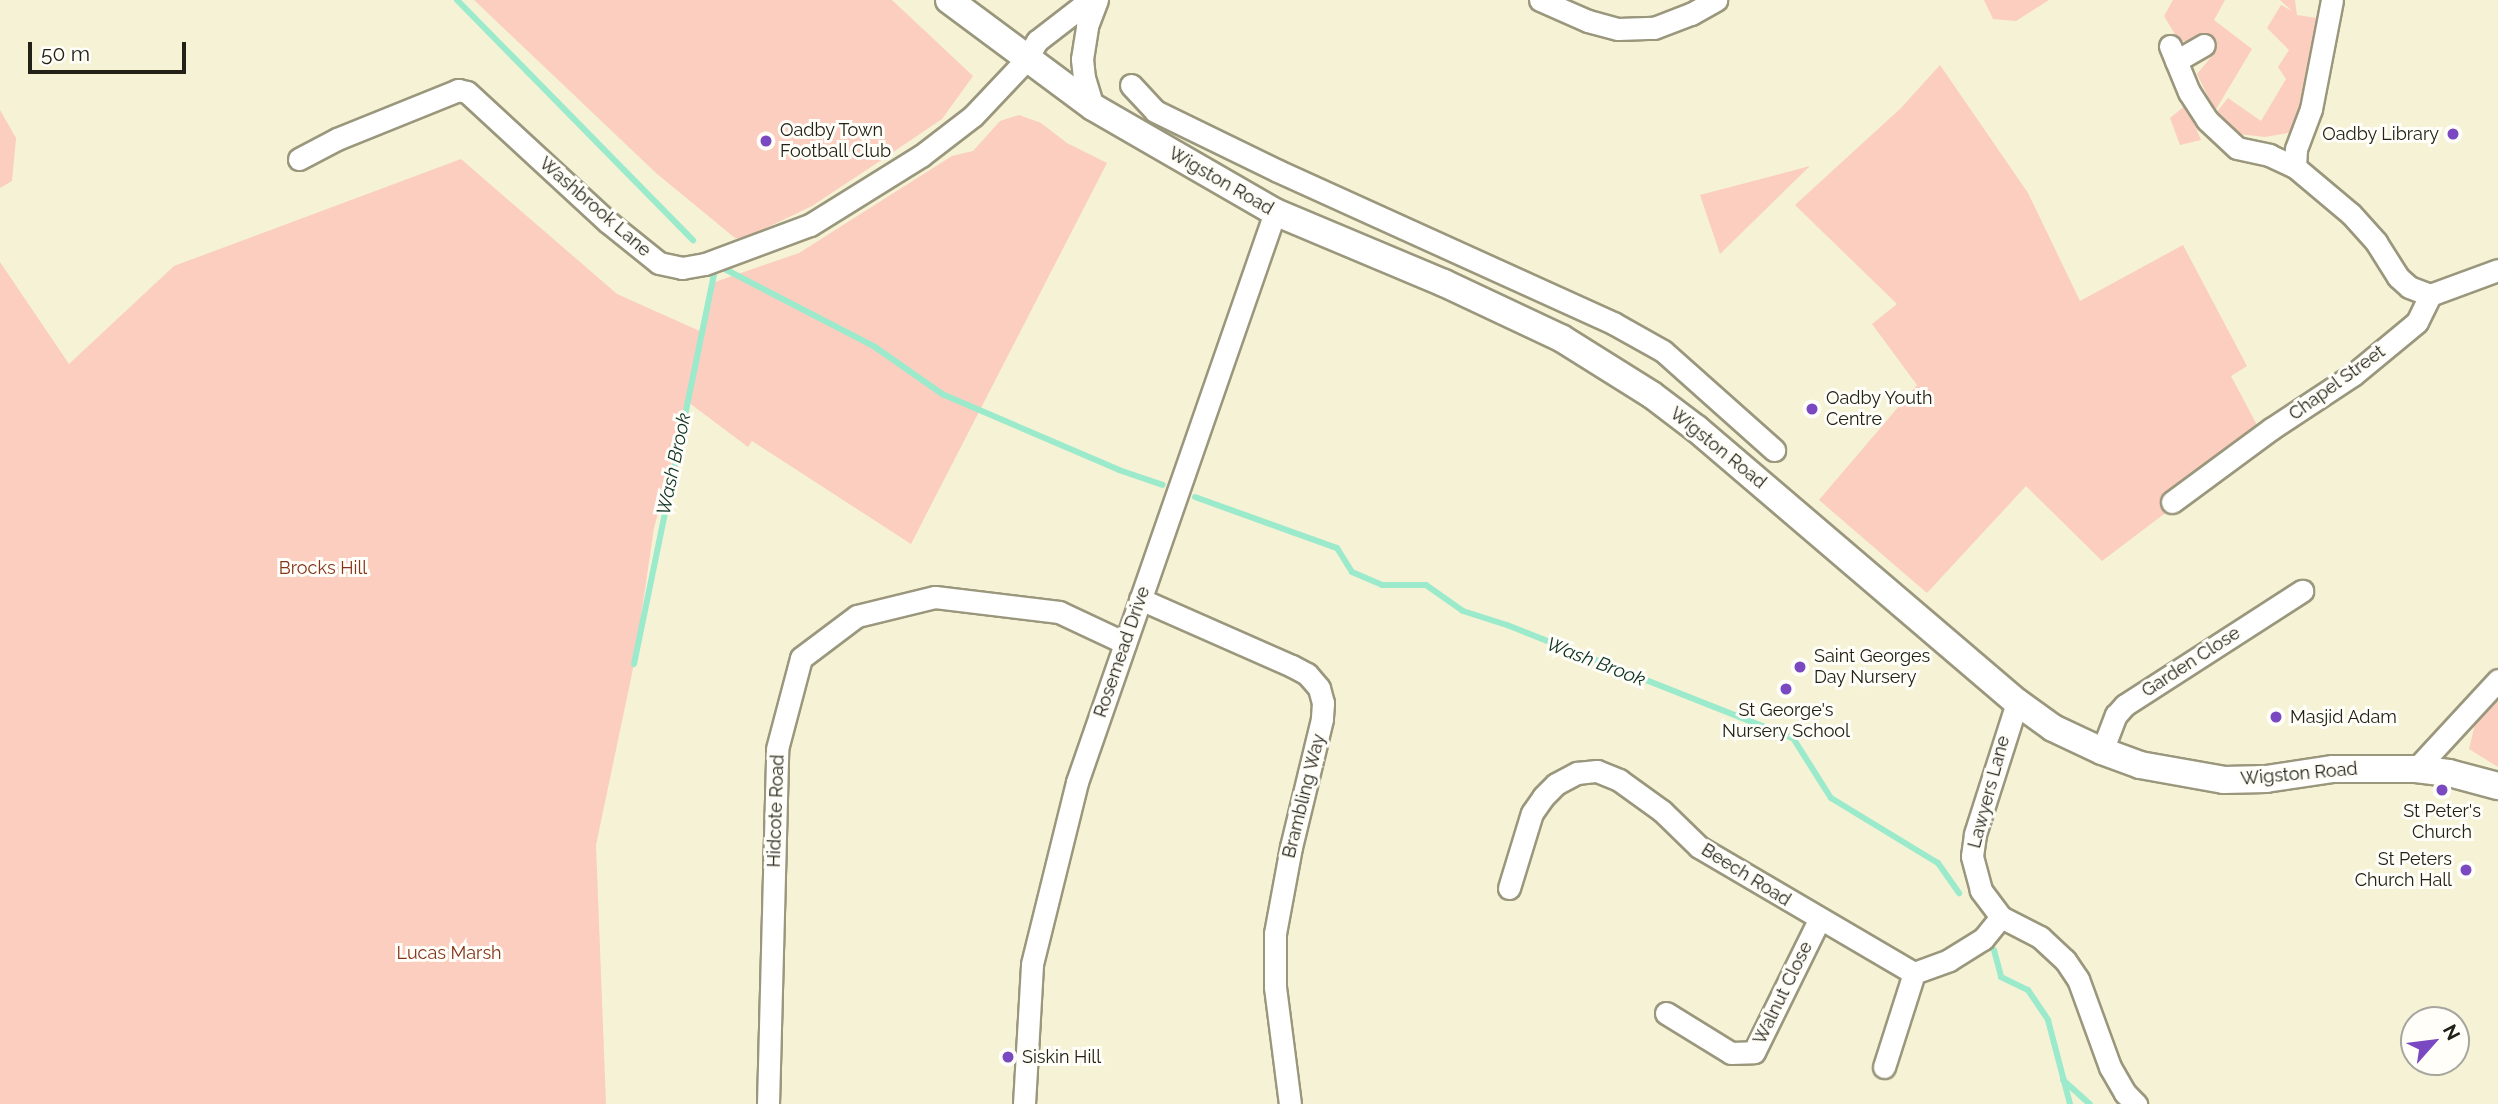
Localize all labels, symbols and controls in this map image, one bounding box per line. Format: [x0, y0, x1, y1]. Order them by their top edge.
scale bar [32, 28, 189, 72]
text: 50 m [41, 41, 90, 66]
place label: Oadby Town Football Club [780, 120, 892, 162]
place label: Oadby Library [2322, 123, 2439, 145]
marker: Oadby Library [2445, 126, 2461, 142]
marker: Oadby Town Football Club [758, 133, 774, 149]
street label: Wigston Road [1165, 142, 1277, 220]
street label: Washbrook Lane [535, 153, 655, 261]
street label: Chapel Street [2285, 341, 2389, 425]
place label: Oadby Youth Centre [1826, 388, 1934, 430]
marker: Oadby Youth Centre [1804, 401, 1820, 417]
street label: Wigston Road [1666, 403, 1770, 493]
water label: Wash Brook [652, 411, 696, 517]
park label: Brocks Hill [279, 557, 367, 579]
street label: Rosemead Drive [1089, 584, 1155, 720]
street label: Garden Close [2138, 622, 2244, 702]
water label: Wash Brook [1543, 633, 1649, 691]
place label: Saint Georges Day Nursery [1814, 646, 1930, 688]
marker: Saint Georges Day Nursery [1792, 659, 1808, 675]
marker: St George's Nursery School [1778, 681, 1794, 697]
place label: St George's Nursery School [1722, 700, 1850, 742]
place label: Masjid Adam [2290, 706, 2397, 728]
marker: Masjid Adam [2268, 709, 2284, 725]
street label: Brambling Way [1278, 731, 1330, 861]
street label: Lawyers Lane [1964, 733, 2014, 851]
street label: Hidcote Road [763, 754, 789, 868]
street label: Wigston Road [2240, 758, 2358, 790]
marker: St Peter's Church [2434, 782, 2450, 798]
place label: St Peter's Church [2403, 801, 2481, 844]
street label: Beech Road [1697, 839, 1795, 911]
place label: St Peters Church Hall [2355, 849, 2452, 892]
marker: St Peters Church Hall [2458, 862, 2474, 878]
street label: Walnut Close [1749, 938, 1817, 1048]
park label: Lucas Marsh [396, 942, 502, 964]
north arrow [2400, 1006, 2470, 1076]
text: N [2439, 1021, 2465, 1044]
place label: Siskin Hill [1022, 1046, 1101, 1068]
marker: Siskin Hill [1000, 1049, 1016, 1065]

